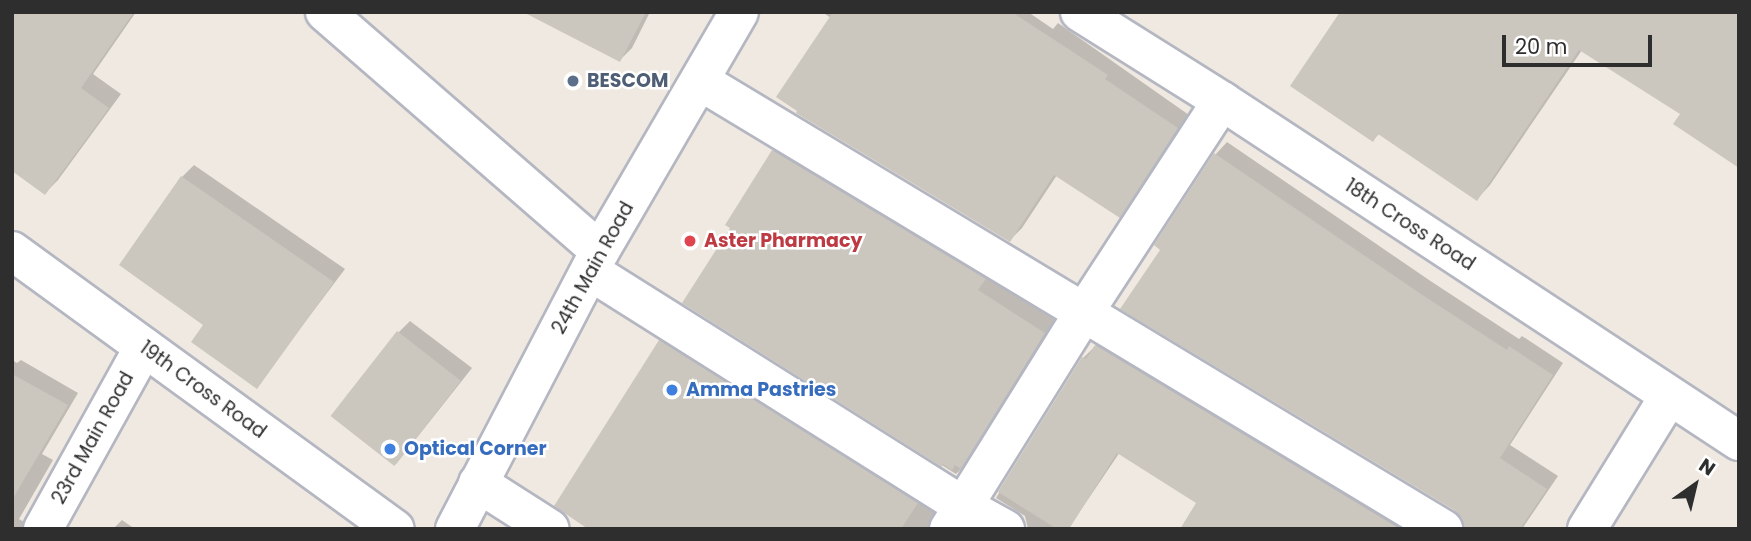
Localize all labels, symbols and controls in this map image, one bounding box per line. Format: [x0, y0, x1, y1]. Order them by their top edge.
scale bar [1506, 21, 1656, 65]
text: 20 m [1515, 32, 1568, 61]
place label: BESCOM [587, 70, 668, 92]
marker: BESCOM [565, 73, 581, 89]
street label: 18th Cross Road [1341, 174, 1479, 276]
street label: 24th Main Road [547, 198, 639, 338]
place label: Aster Pharmacy [704, 230, 862, 252]
marker: Aster Pharmacy [682, 233, 698, 249]
street label: 19th Cross Road [135, 337, 271, 443]
street label: 23rd Main Road [47, 368, 139, 508]
place label: Amma Pastries [686, 379, 836, 401]
marker: Amma Pastries [664, 382, 680, 398]
place label: Optical Corner [404, 438, 547, 460]
marker: Optical Corner [382, 441, 398, 457]
north arrow [1660, 450, 1730, 520]
text: N [1694, 452, 1720, 482]

